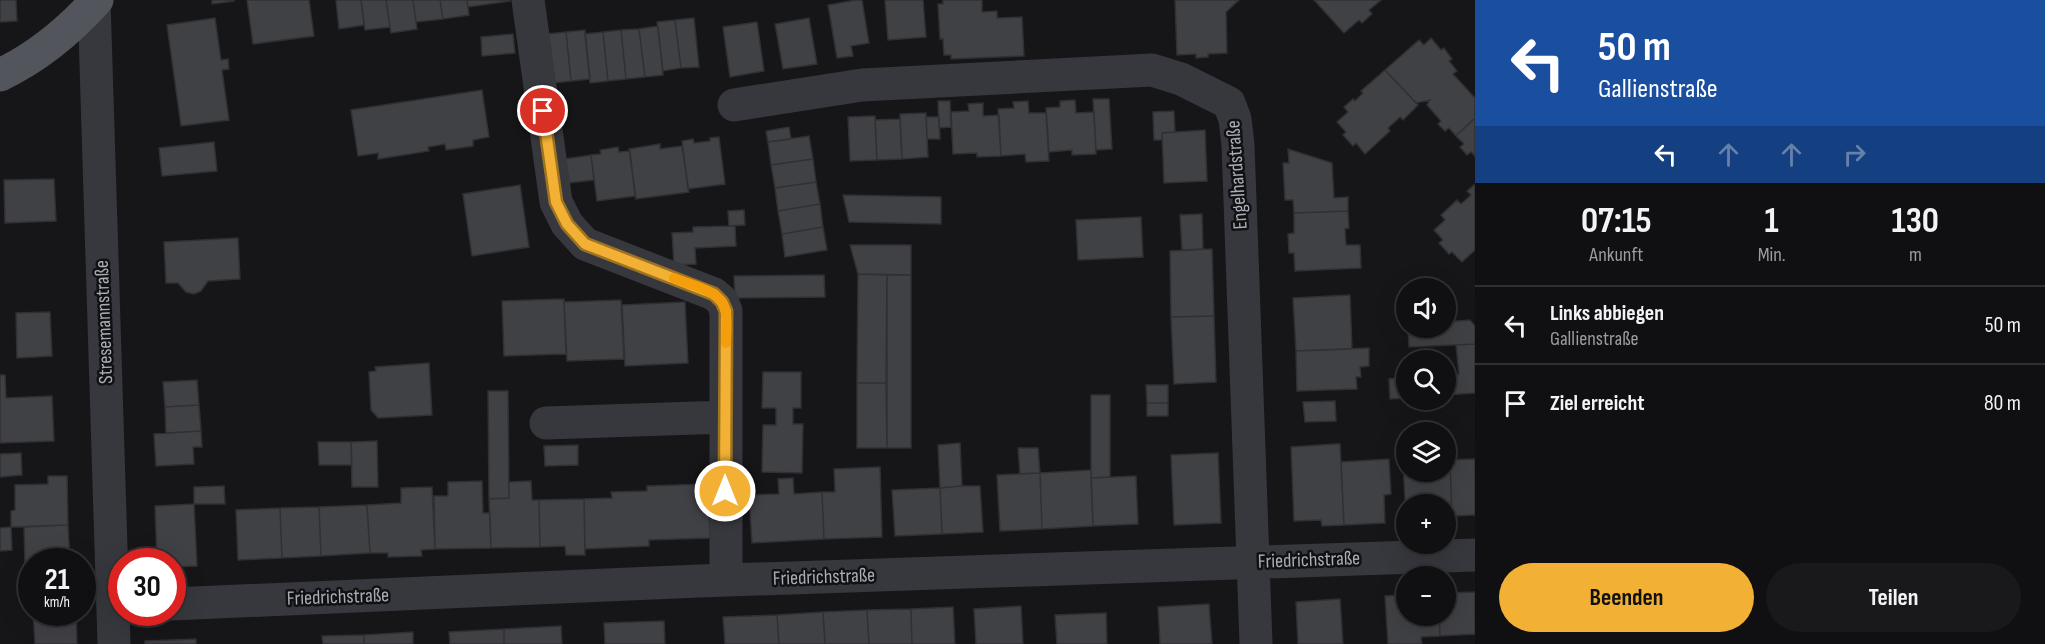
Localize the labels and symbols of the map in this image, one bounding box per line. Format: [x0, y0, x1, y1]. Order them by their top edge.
pin [517, 85, 568, 136]
street label: Engelhardstraße [1221, 120, 1253, 230]
street label: Stresemannstraße [90, 260, 118, 384]
position arrow [693, 459, 757, 523]
street label: Friedrichstraße [1257, 546, 1361, 574]
speed limit sign: 30 [108, 548, 186, 626]
street label: Friedrichstraße [772, 563, 876, 591]
street label: Friedrichstraße [286, 583, 390, 611]

